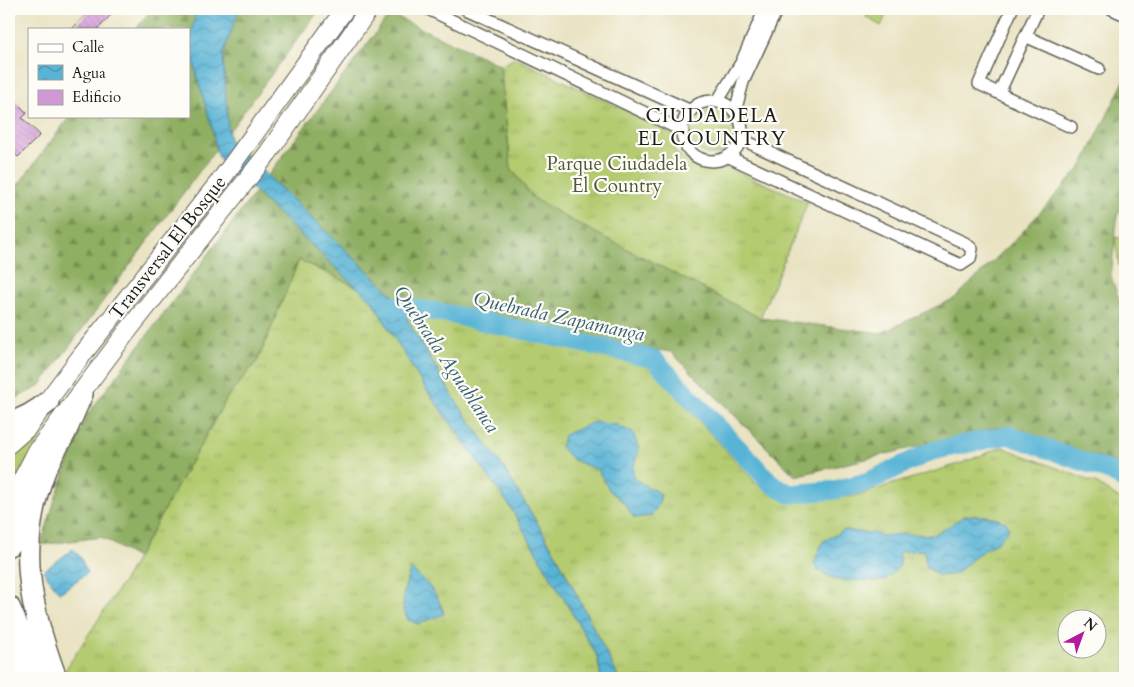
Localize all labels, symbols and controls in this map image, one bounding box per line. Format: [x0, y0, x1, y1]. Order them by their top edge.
legend [28, 28, 190, 118]
text: Calle [72, 37, 105, 57]
text: Agua [72, 63, 106, 83]
text: Edificio [72, 87, 121, 107]
district label: CIUDADELA EL COUNTRY [637, 102, 787, 152]
park label: Parque Ciudadela El Country [546, 151, 688, 199]
street label: Transversal El Bosque [103, 170, 232, 325]
water label: Quebrada Aguablanca [387, 280, 506, 438]
water label: Quebrada Zapamanga [471, 285, 647, 348]
north arrow [1056, 610, 1106, 660]
text: N [1079, 613, 1101, 636]

